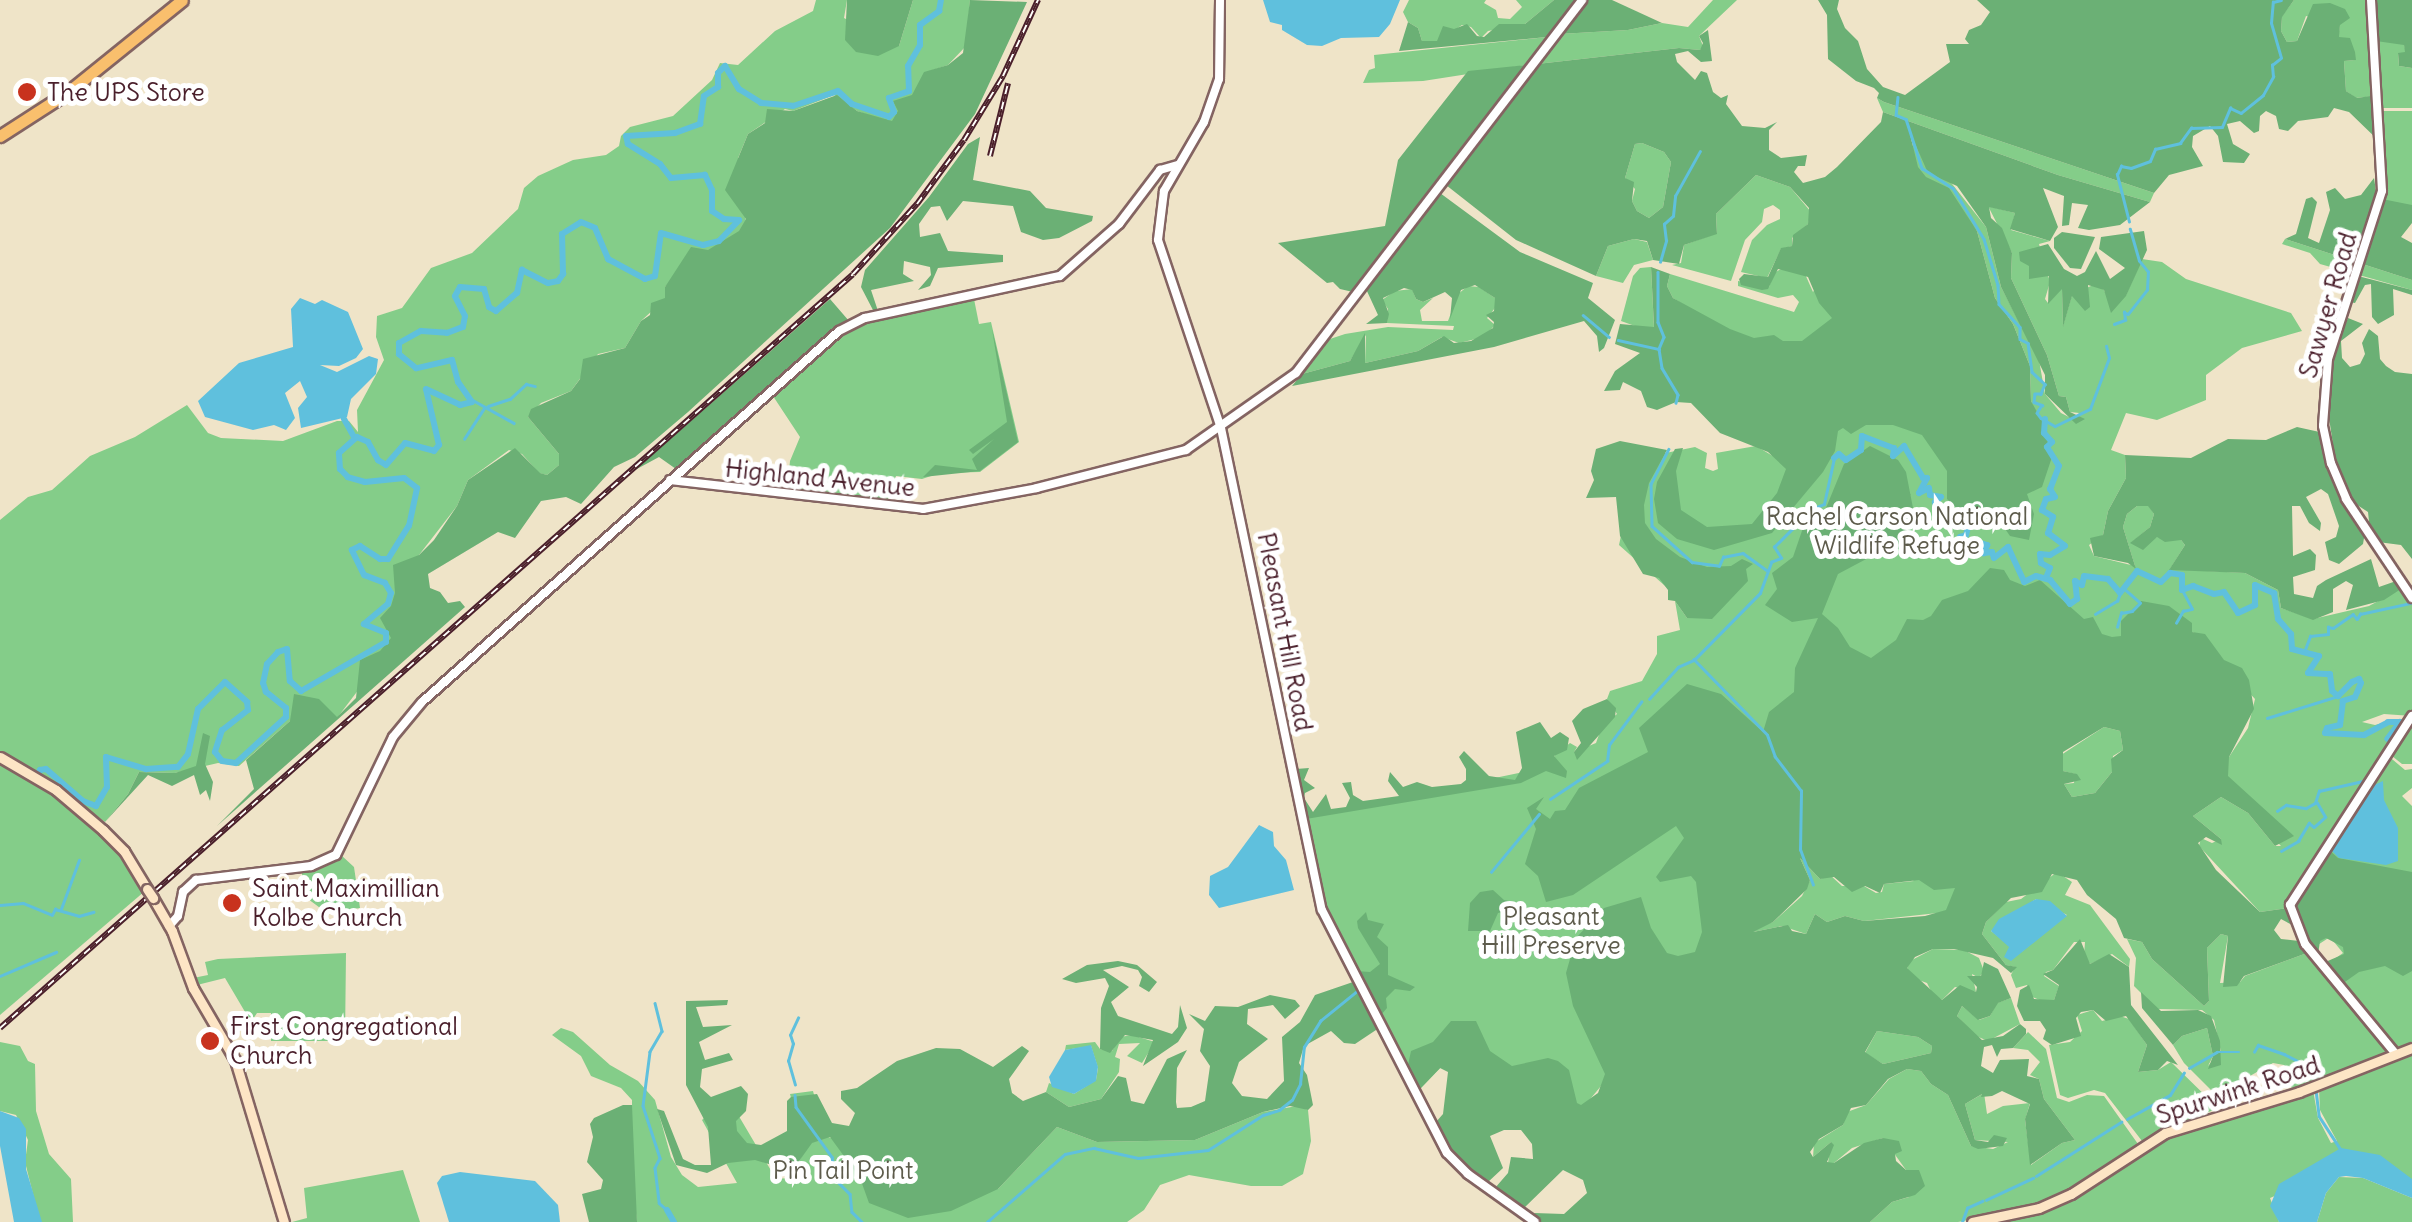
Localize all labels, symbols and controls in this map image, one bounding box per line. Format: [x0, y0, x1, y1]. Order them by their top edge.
place label: The UPS Store [47, 77, 205, 107]
marker: The UPS Store [16, 81, 38, 103]
street label: Sawyer Road [2293, 229, 2363, 381]
street label: Highland Avenue [724, 453, 916, 503]
park label: Rachel Carson National Wildlife Refuge [1766, 502, 2028, 561]
street label: Pleasant Hill Road [1251, 530, 1319, 734]
place label: Saint Maximillian Kolbe Church [252, 874, 440, 933]
marker: Saint Maximillian Kolbe Church [221, 892, 243, 914]
park label: Pleasant Hill Preserve [1481, 902, 1621, 961]
place label: First Congregational Church [230, 1012, 458, 1071]
marker: First Congregational Church [199, 1030, 221, 1052]
street label: Spurwink Road [2153, 1049, 2323, 1131]
park label: Pin Tail Point [773, 1155, 913, 1185]

